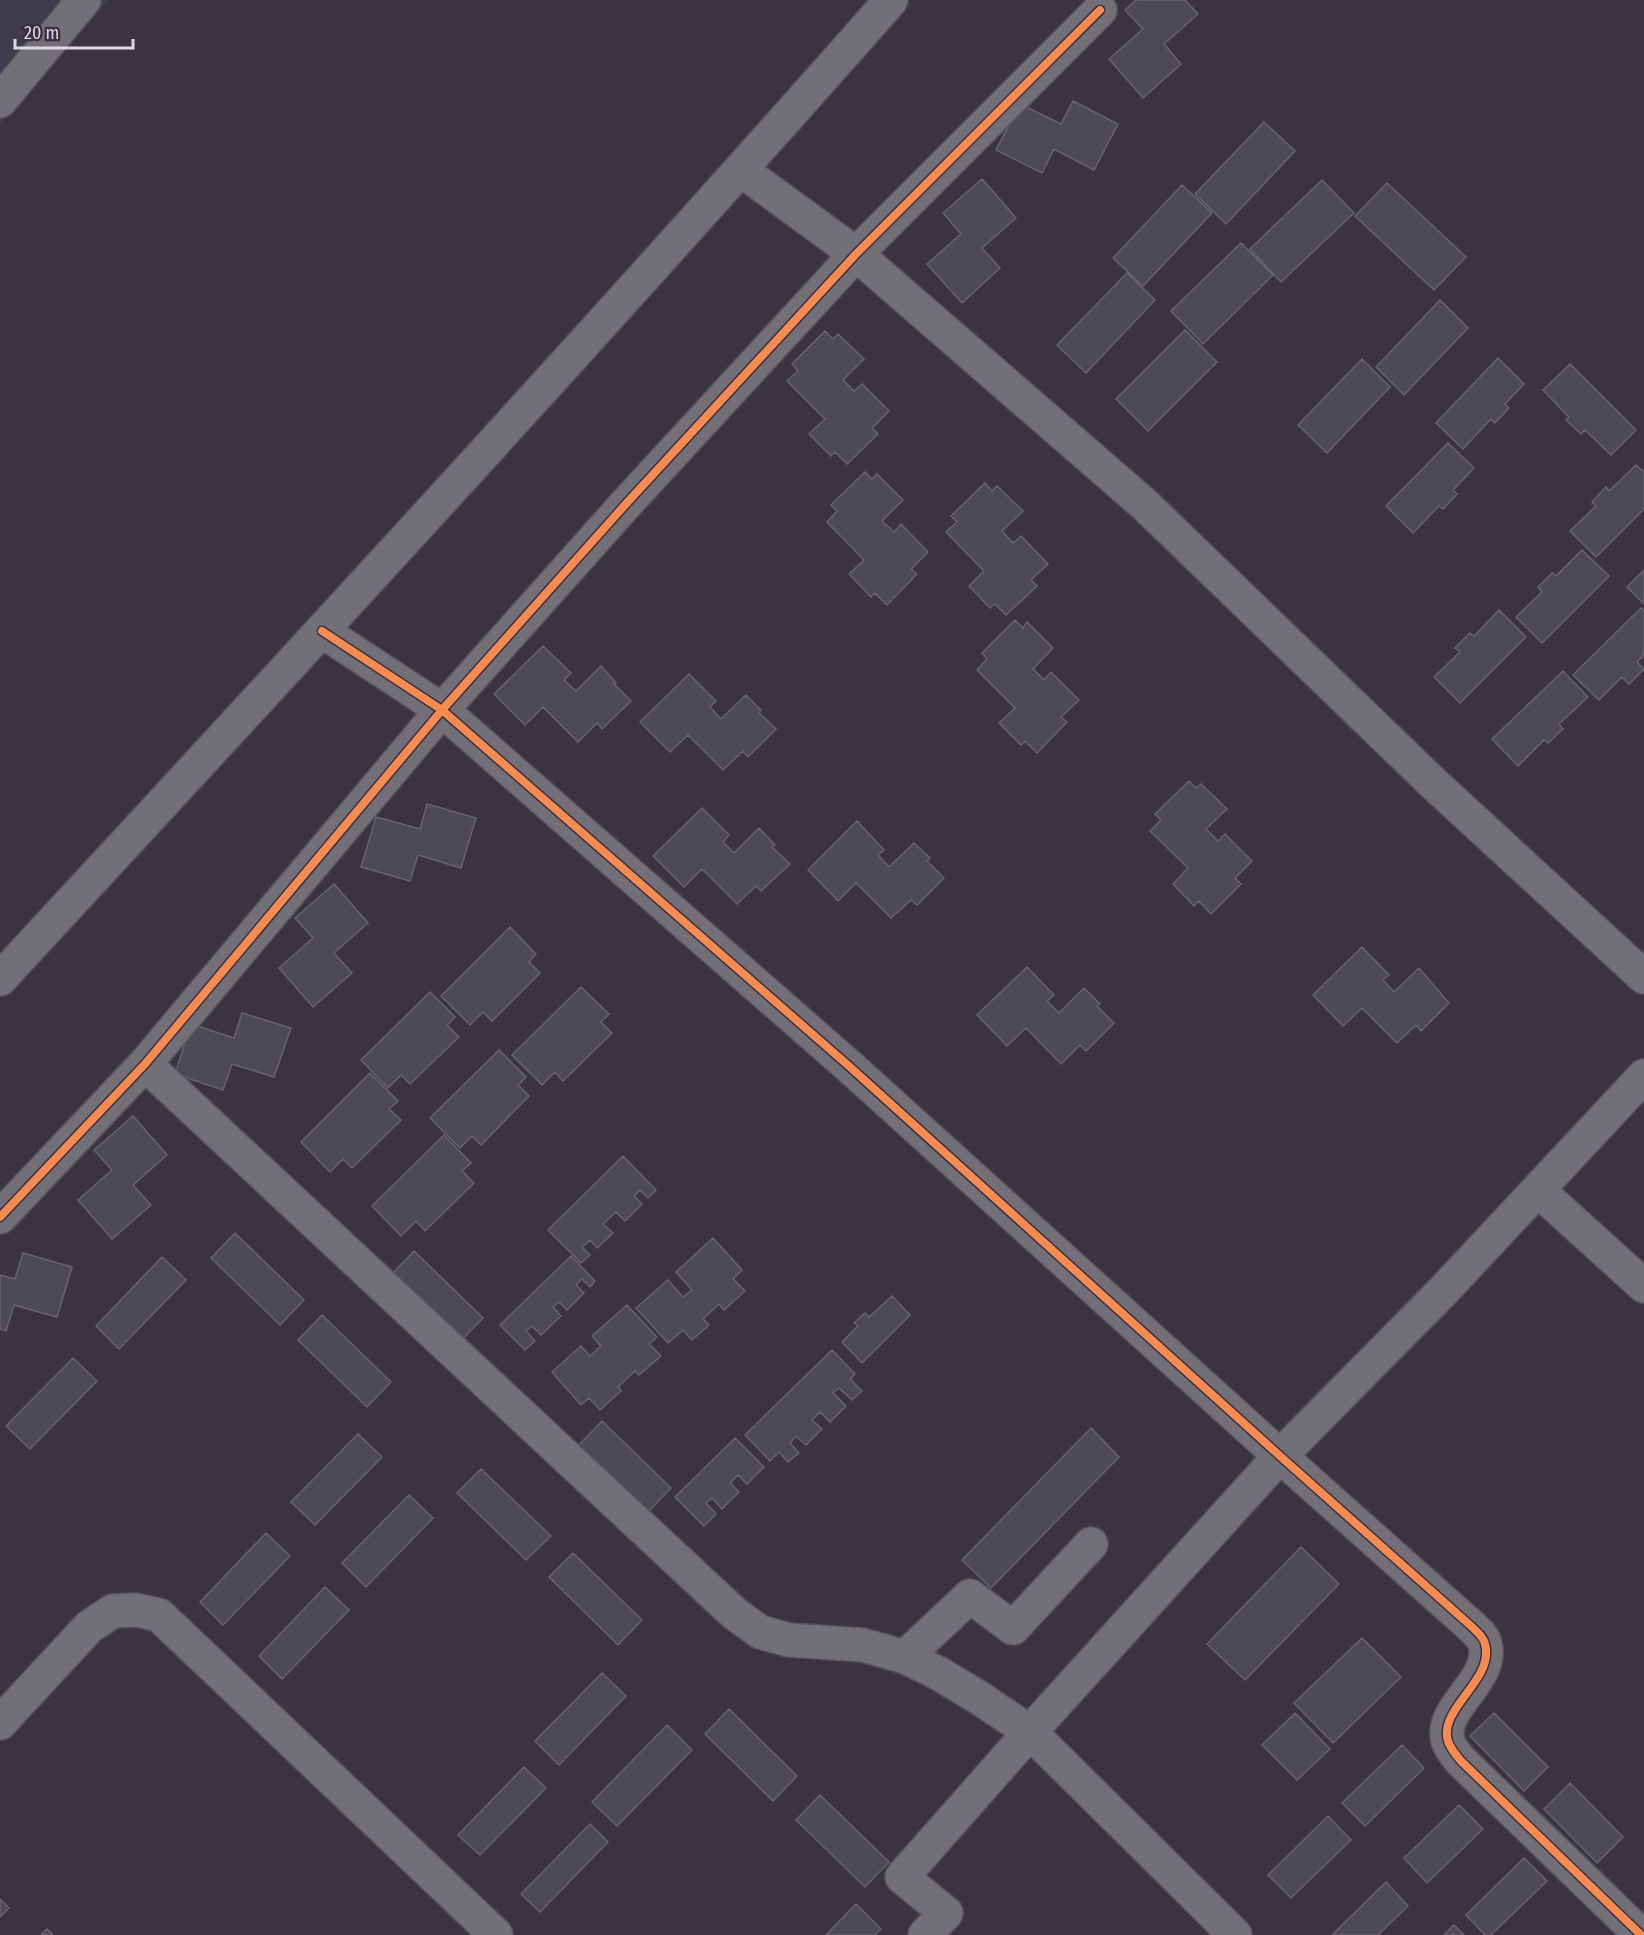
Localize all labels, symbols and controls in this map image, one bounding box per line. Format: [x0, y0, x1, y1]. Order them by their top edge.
scale bar [15, 12, 134, 50]
text: 20 m [24, 22, 59, 44]

